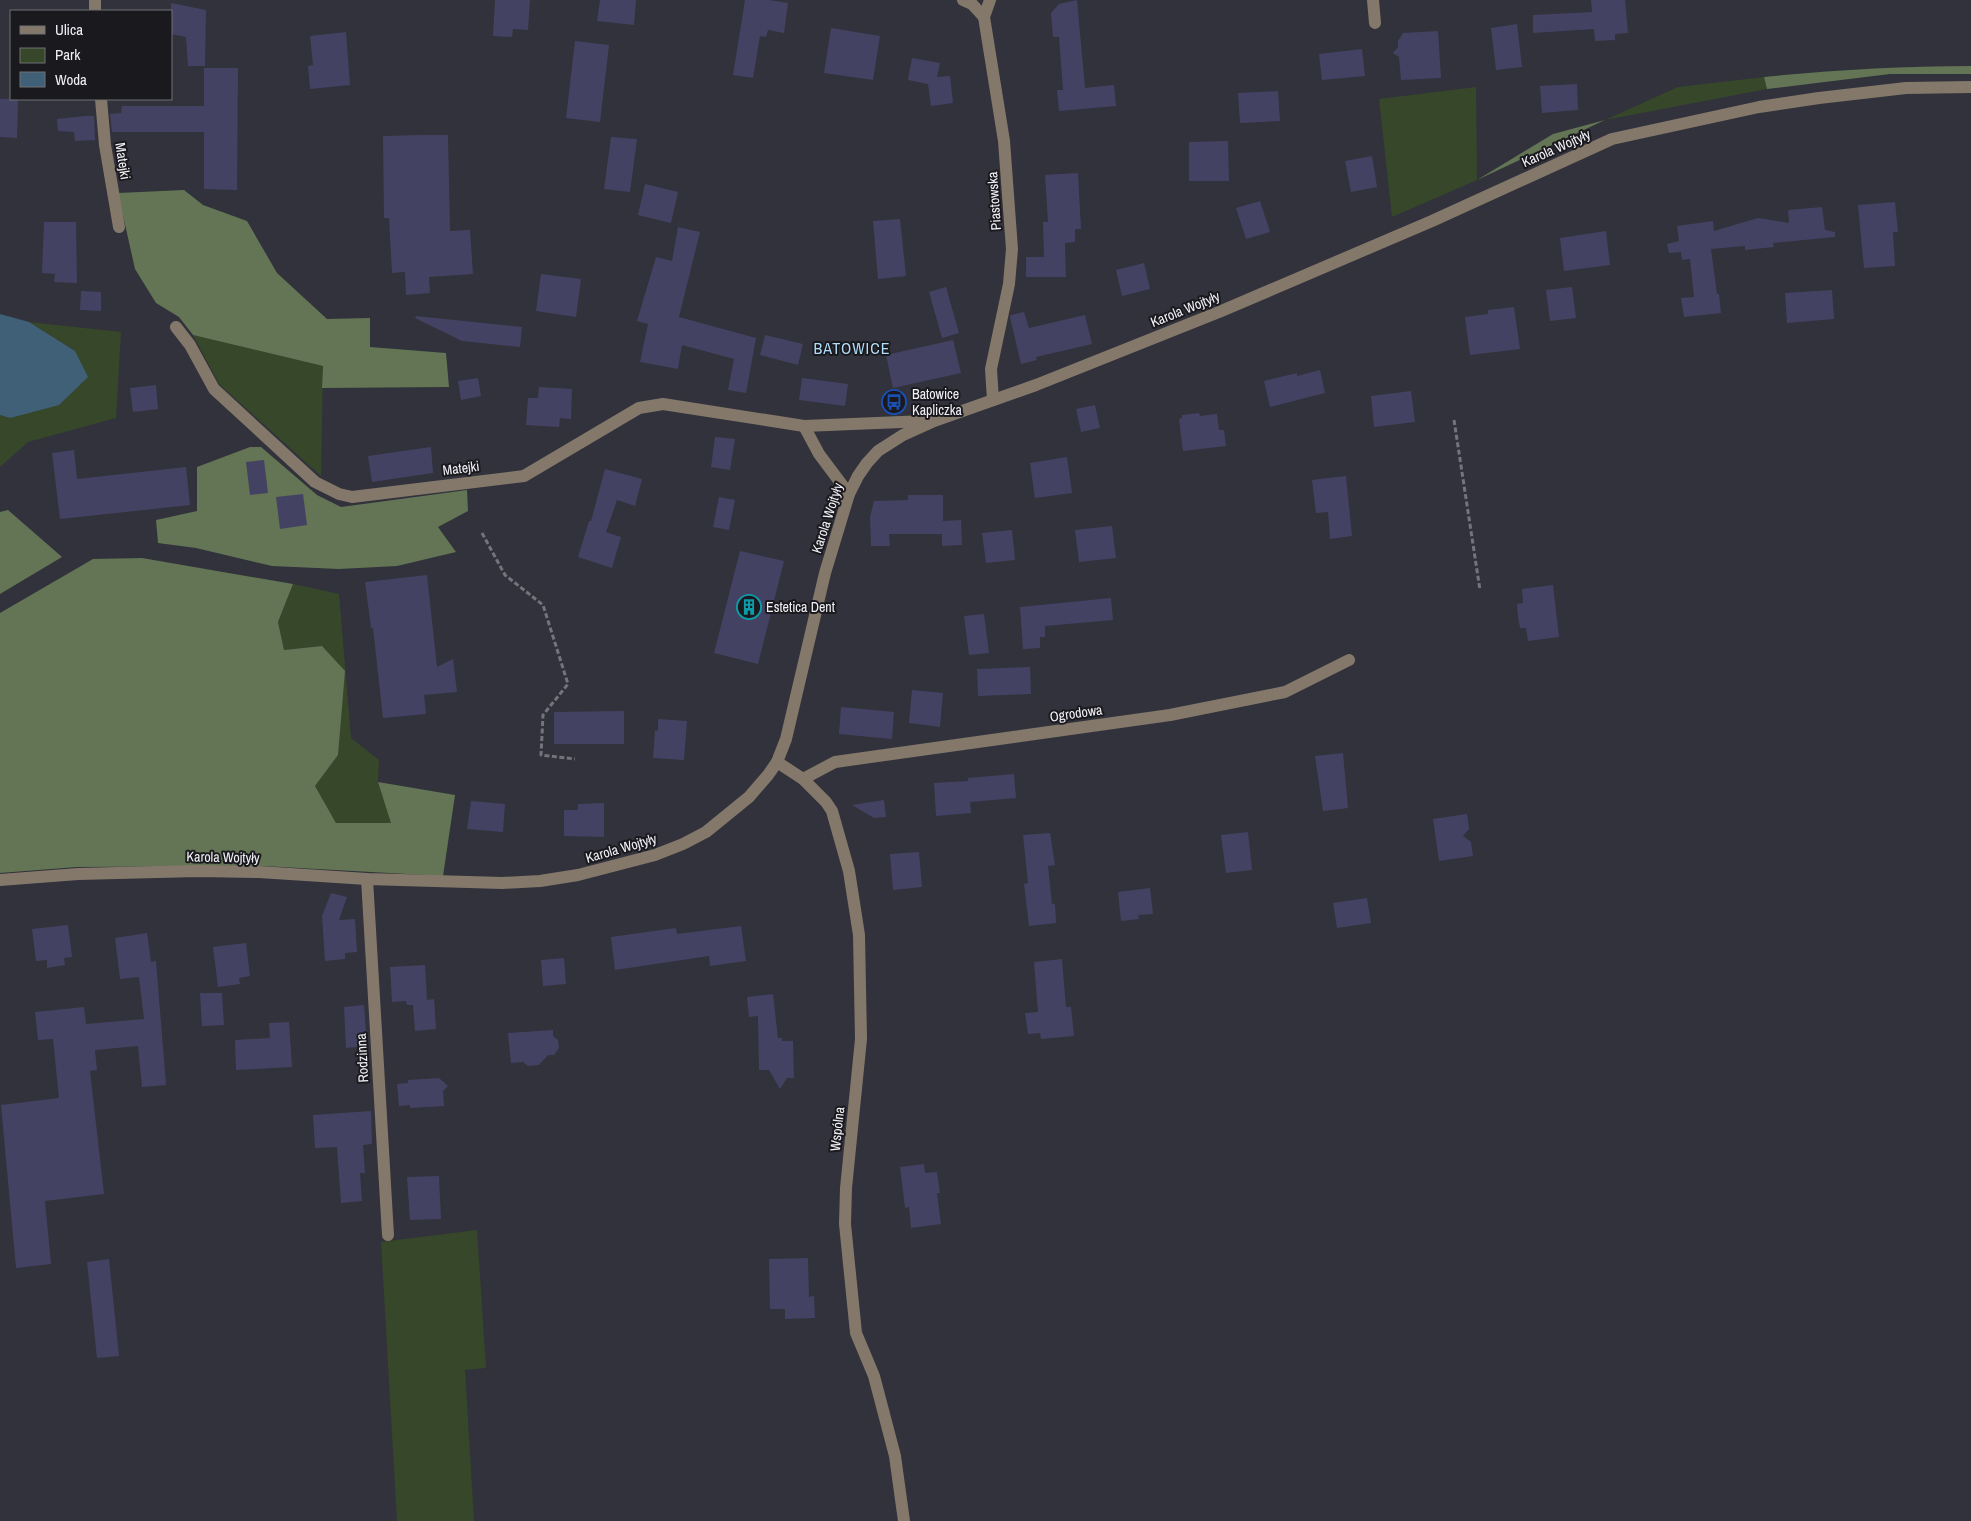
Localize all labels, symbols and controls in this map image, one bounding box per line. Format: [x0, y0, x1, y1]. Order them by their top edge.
legend [10, 10, 172, 100]
text: Ulica [55, 19, 83, 40]
text: Park [55, 44, 81, 65]
text: Woda [55, 69, 87, 90]
street label: Karola Wojtyły [1519, 125, 1593, 171]
street label: Matejki [111, 141, 135, 181]
street label: Piastowska [983, 170, 1005, 231]
street label: Karola Wojtyły [1148, 287, 1223, 331]
district label: BATOWICE [814, 337, 890, 359]
place label: Batowice Kapliczka [912, 385, 962, 419]
bus stop icon: Batowice Kapliczka [881, 389, 907, 415]
street label: Matejki [442, 457, 480, 479]
street label: Karola Wojtyły [807, 480, 847, 556]
building icon: Estetica Dent [736, 594, 762, 620]
place label: Estetica Dent [766, 598, 835, 616]
street label: Ogrodowa [1049, 700, 1104, 726]
street label: Karola Wojtyły [583, 829, 659, 867]
street label: Karola Wojtyły [186, 847, 260, 867]
street label: Rodzinna [352, 1032, 372, 1083]
street label: Wspólna [826, 1105, 848, 1152]

